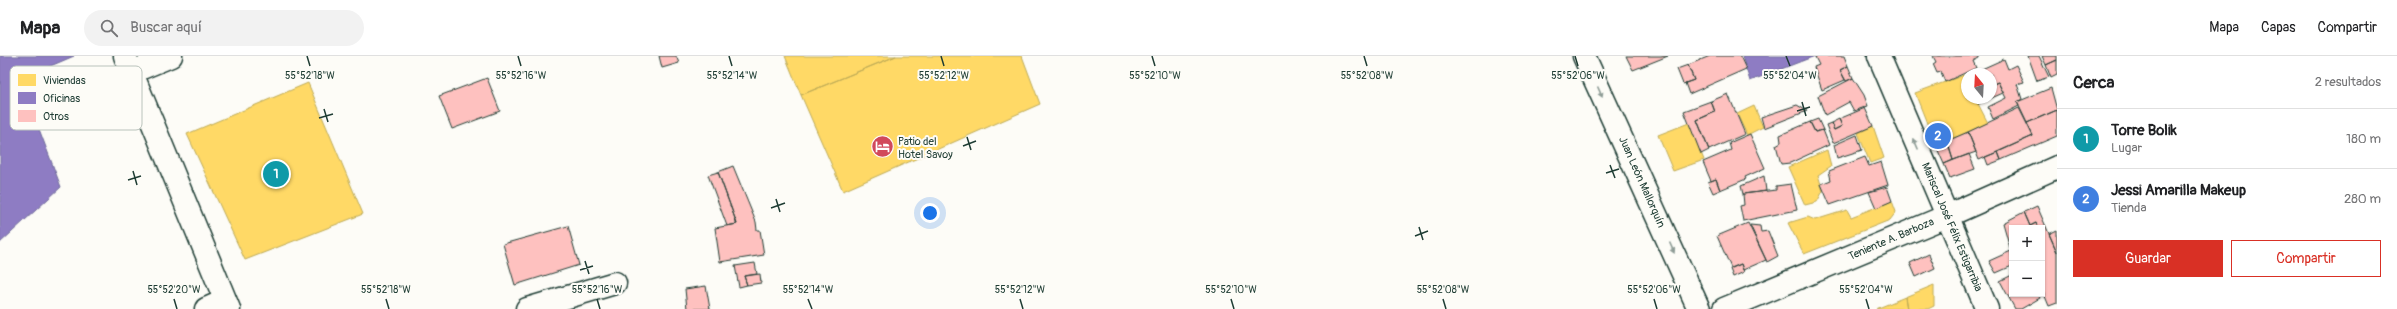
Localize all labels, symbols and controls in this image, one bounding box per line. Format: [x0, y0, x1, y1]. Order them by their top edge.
search box [84, 10, 364, 46]
text: Mapa [20, 16, 60, 40]
icon: search [98, 17, 120, 39]
text: Buscar aquí [130, 18, 202, 37]
text: Mapa [2209, 19, 2239, 36]
text: Capas [2261, 19, 2296, 36]
text: Compartir [2318, 19, 2377, 36]
legend [10, 66, 142, 130]
north arrow [1961, 68, 1997, 104]
text: 55°52'18"W [285, 70, 335, 82]
text: 55°52'16"W [496, 70, 547, 82]
text: 55°52'14"W [707, 70, 758, 82]
text: 55°52'12"W [919, 70, 970, 82]
text: 55°52'10"W [1129, 70, 1181, 82]
text: 55°52'08"W [1341, 70, 1394, 82]
text: 55°52'06"W [1551, 70, 1605, 82]
text: 55°52'04"W [1763, 70, 1817, 82]
text: Cerca [2073, 72, 2114, 93]
text: Viviendas [43, 74, 86, 87]
text: 2 resultados [2315, 74, 2381, 90]
one-way arrow [1598, 86, 1604, 98]
text: Oficinas [43, 92, 80, 105]
text: Otros [43, 110, 69, 123]
pin: 2 [1925, 121, 1951, 151]
text: Torre Bolik [2111, 121, 2177, 140]
text: 1 [2083, 131, 2089, 147]
text: 180 m [2346, 131, 2381, 147]
hotel icon: Patio del Hotel Savoy [870, 134, 896, 160]
street label: Juan León Mallorquín [1616, 134, 1668, 230]
place label: Patio del Hotel Savoy [898, 135, 953, 161]
one-way arrow [1913, 138, 1919, 150]
text: Lugar [2111, 140, 2142, 156]
pin: 1 [263, 159, 289, 189]
street label: Mariscal José Félix Estigarribia [1919, 161, 1985, 293]
text: Jessi Amarilla Makeup [2111, 181, 2246, 200]
text: 2 [2082, 191, 2090, 207]
text: 280 m [2344, 191, 2381, 207]
text: Tienda [2111, 200, 2146, 216]
your location [920, 203, 940, 223]
street label: Teniente A. Barboza [1846, 215, 1936, 263]
map controls [2009, 225, 2045, 297]
button: + [2009, 225, 2045, 261]
button: Guardar [2073, 240, 2223, 277]
button: Compartir [2231, 240, 2381, 277]
one-way arrow [1668, 242, 1675, 254]
button: − [2009, 261, 2045, 297]
text: 55°52'20"W [147, 284, 201, 296]
text: 55°52'18"W [361, 284, 411, 296]
text: 55°52'16"W [572, 284, 623, 296]
text: 55°52'14"W [783, 284, 834, 296]
text: 55°52'12"W [995, 284, 1046, 296]
text: 55°52'10"W [1205, 284, 1257, 296]
text: 55°52'08"W [1417, 284, 1470, 296]
text: 55°52'06"W [1627, 284, 1681, 296]
text: 55°52'04"W [1839, 284, 1893, 296]

